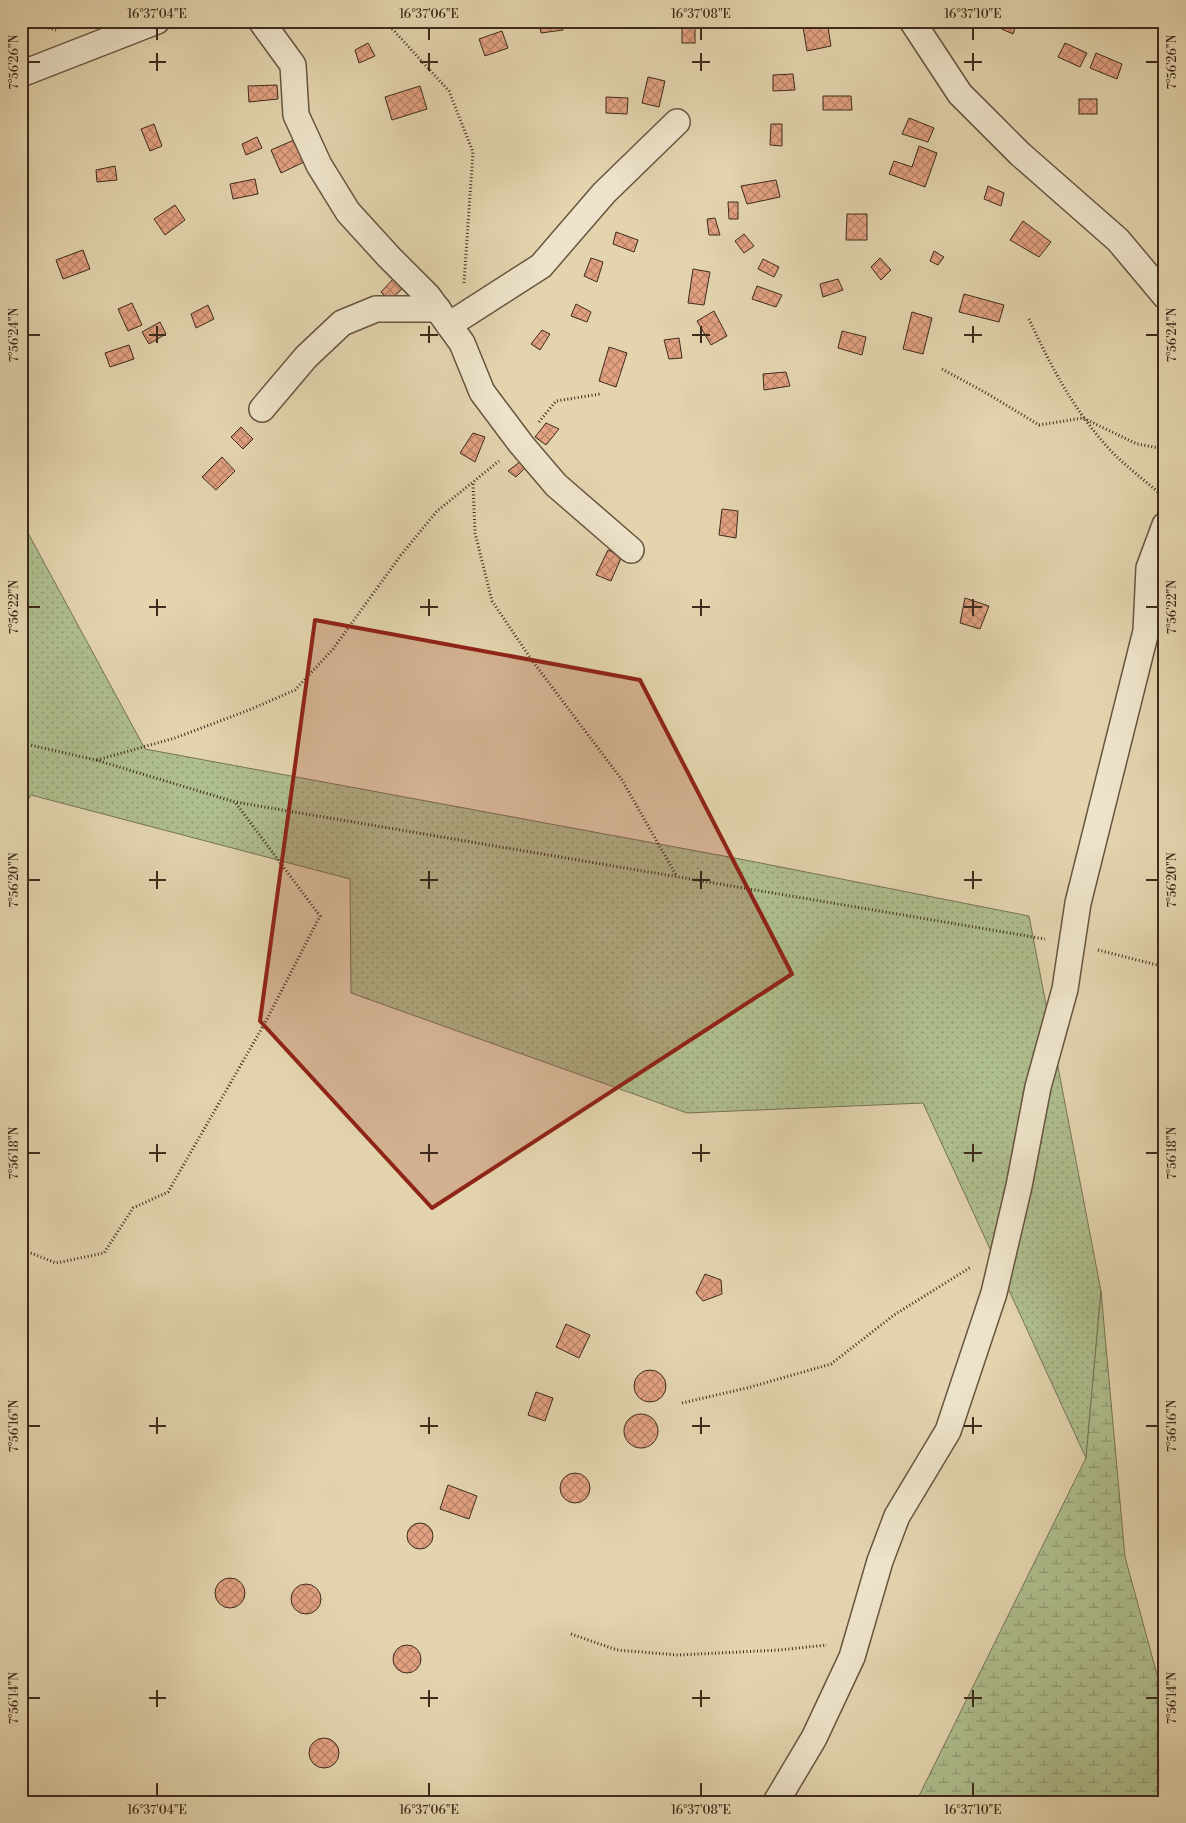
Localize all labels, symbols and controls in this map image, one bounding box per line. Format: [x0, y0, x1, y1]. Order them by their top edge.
text: 16°37'04"E [127, 7, 187, 22]
text: 16°37'06"E [399, 7, 459, 22]
text: 16°37'08"E [671, 7, 731, 22]
text: 16°37'10"E [944, 7, 1002, 22]
text: 7°56'26"N [7, 35, 22, 89]
text: 7°56'26"N [1165, 35, 1180, 89]
text: 7°56'24"N [7, 308, 22, 362]
text: 7°56'24"N [1165, 308, 1180, 362]
text: 7°56'22"N [7, 580, 22, 634]
text: 7°56'22"N [1165, 580, 1180, 634]
text: 7°56'20"N [7, 852, 22, 908]
text: 7°56'20"N [1165, 852, 1180, 908]
text: 7°56'18"N [7, 1126, 22, 1179]
text: 7°56'18"N [1165, 1126, 1180, 1179]
text: 7°56'16"N [7, 1400, 22, 1452]
text: 7°56'16"N [1165, 1400, 1180, 1452]
text: 7°56'14"N [7, 1672, 22, 1724]
text: 7°56'14"N [1165, 1672, 1180, 1724]
text: 16°37'04"E [127, 1803, 187, 1818]
text: 16°37'06"E [399, 1803, 459, 1818]
text: 16°37'08"E [671, 1803, 731, 1818]
text: 16°37'10"E [944, 1803, 1002, 1818]

